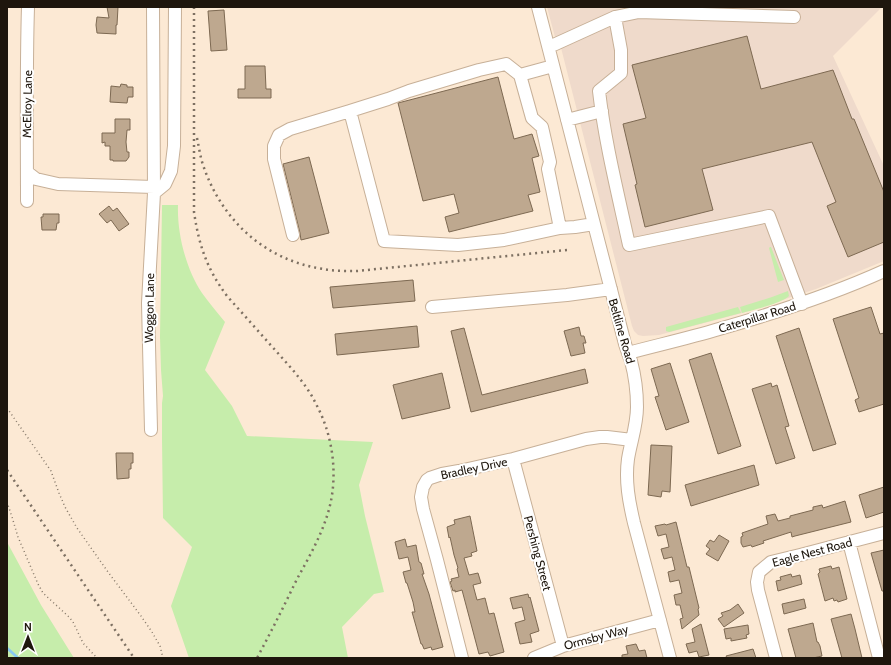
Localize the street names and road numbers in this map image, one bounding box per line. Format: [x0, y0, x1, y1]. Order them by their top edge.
street label: McElroy Lane [19, 70, 35, 138]
street label: Woggon Lane [141, 273, 157, 343]
street label: Beltline Road [606, 297, 638, 365]
street label: Caterpillar Road [716, 298, 798, 336]
street label: Bradley Drive [439, 454, 509, 482]
street label: Pershing Street [521, 514, 555, 592]
street label: Eagle Nest Road [770, 534, 854, 570]
street label: Ormsby Way [562, 621, 630, 653]

